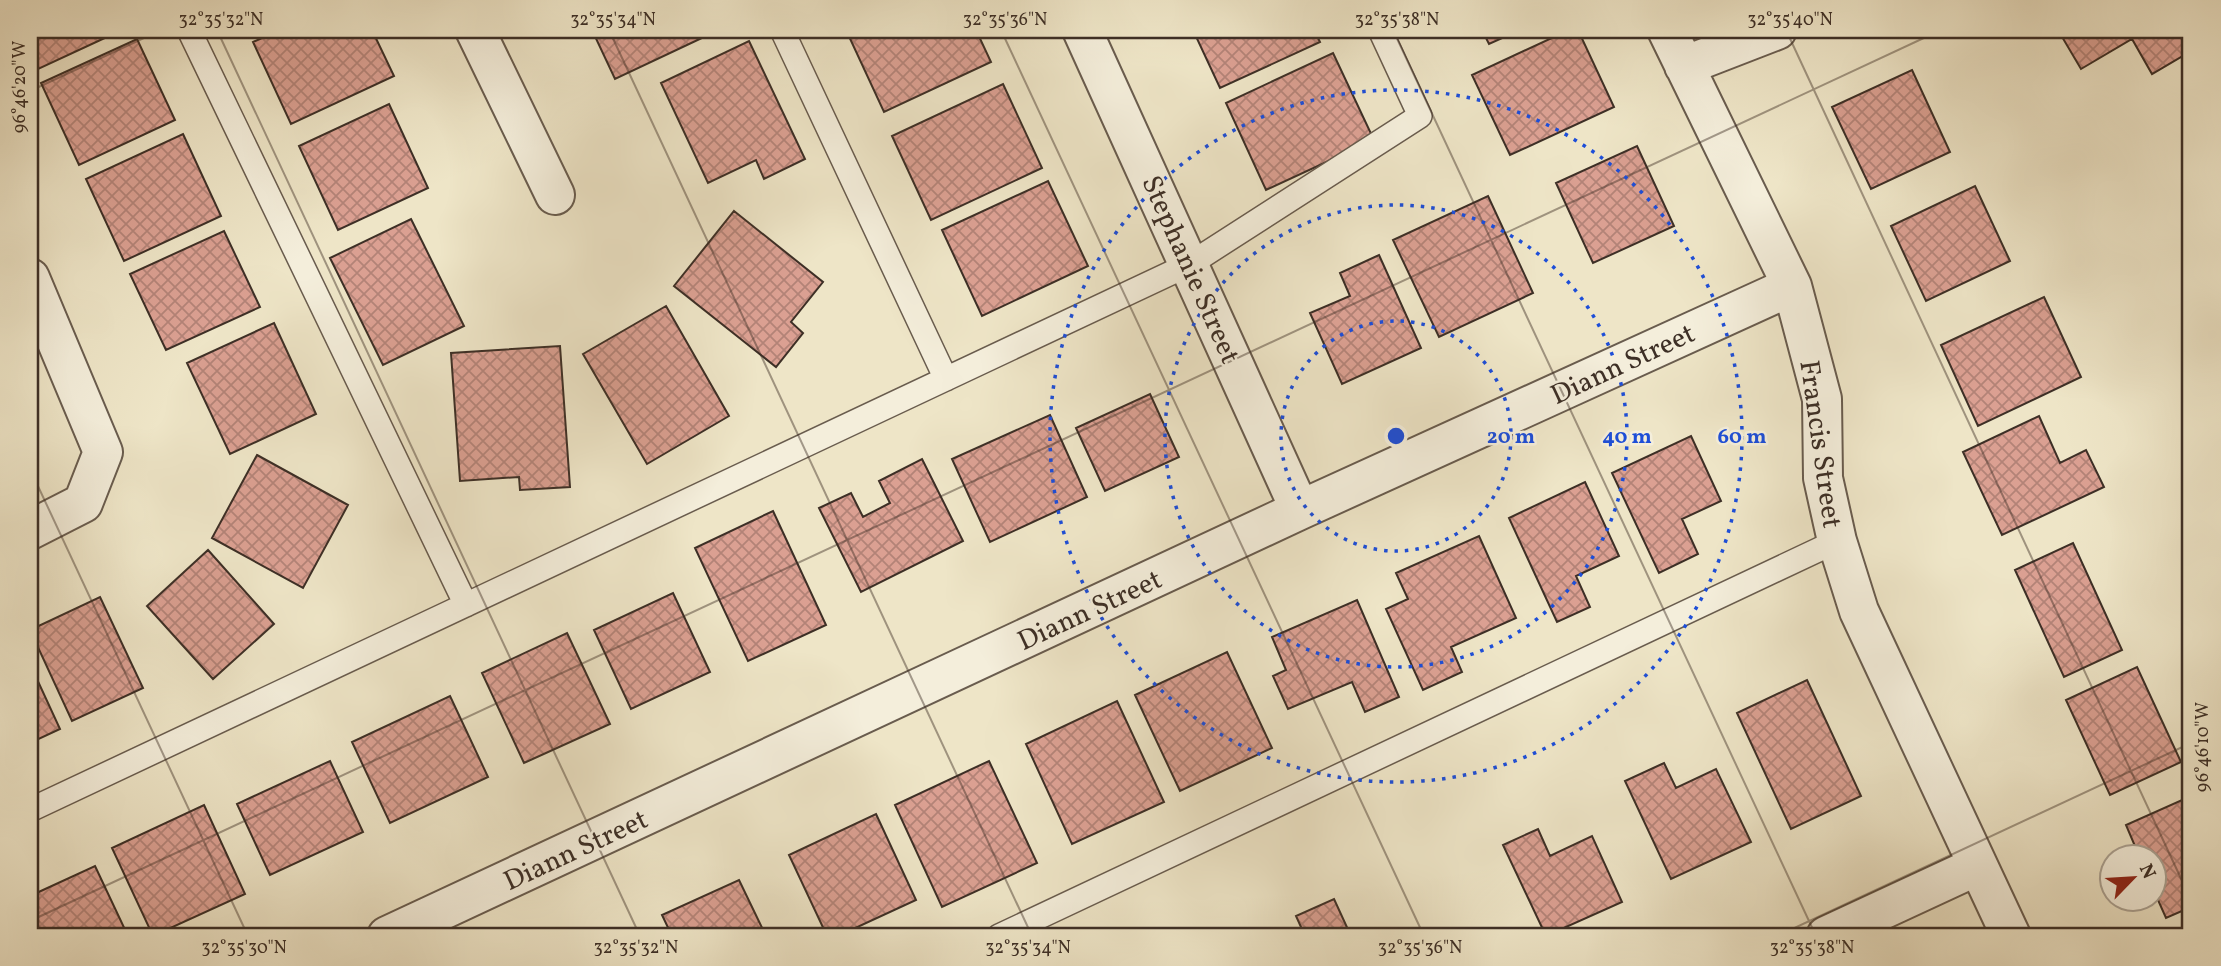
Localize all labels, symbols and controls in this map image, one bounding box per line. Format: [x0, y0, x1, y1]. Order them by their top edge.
text: 32°35'32"N [179, 8, 263, 33]
text: 32°35'34"N [570, 8, 656, 33]
text: 32°35'36"N [963, 8, 1047, 33]
text: 32°35'38"N [1355, 8, 1439, 33]
text: 32°35'40"N [1747, 8, 1833, 33]
text: 96°46'20"W [8, 41, 33, 133]
street label: Stephanie Street [1131, 170, 1249, 370]
street label: Diann Street [1544, 315, 1702, 416]
street label: Francis Street [1788, 358, 1851, 531]
text: 20 m [1487, 423, 1535, 452]
text: 40 m [1602, 423, 1652, 452]
text: 60 m [1718, 423, 1766, 452]
centre of rings [1384, 424, 1408, 448]
street label: Diann Street [1011, 561, 1169, 662]
text: 96°46'10"W [2191, 702, 2216, 792]
street label: Diann Street [497, 801, 655, 902]
north arrow [2098, 844, 2168, 914]
text: N [2132, 860, 2161, 884]
text: 32°35'30"N [201, 936, 287, 961]
text: 32°35'32"N [594, 936, 678, 961]
text: 32°35'34"N [985, 936, 1071, 961]
text: 32°35'36"N [1378, 936, 1462, 961]
text: 32°35'38"N [1770, 936, 1854, 961]

